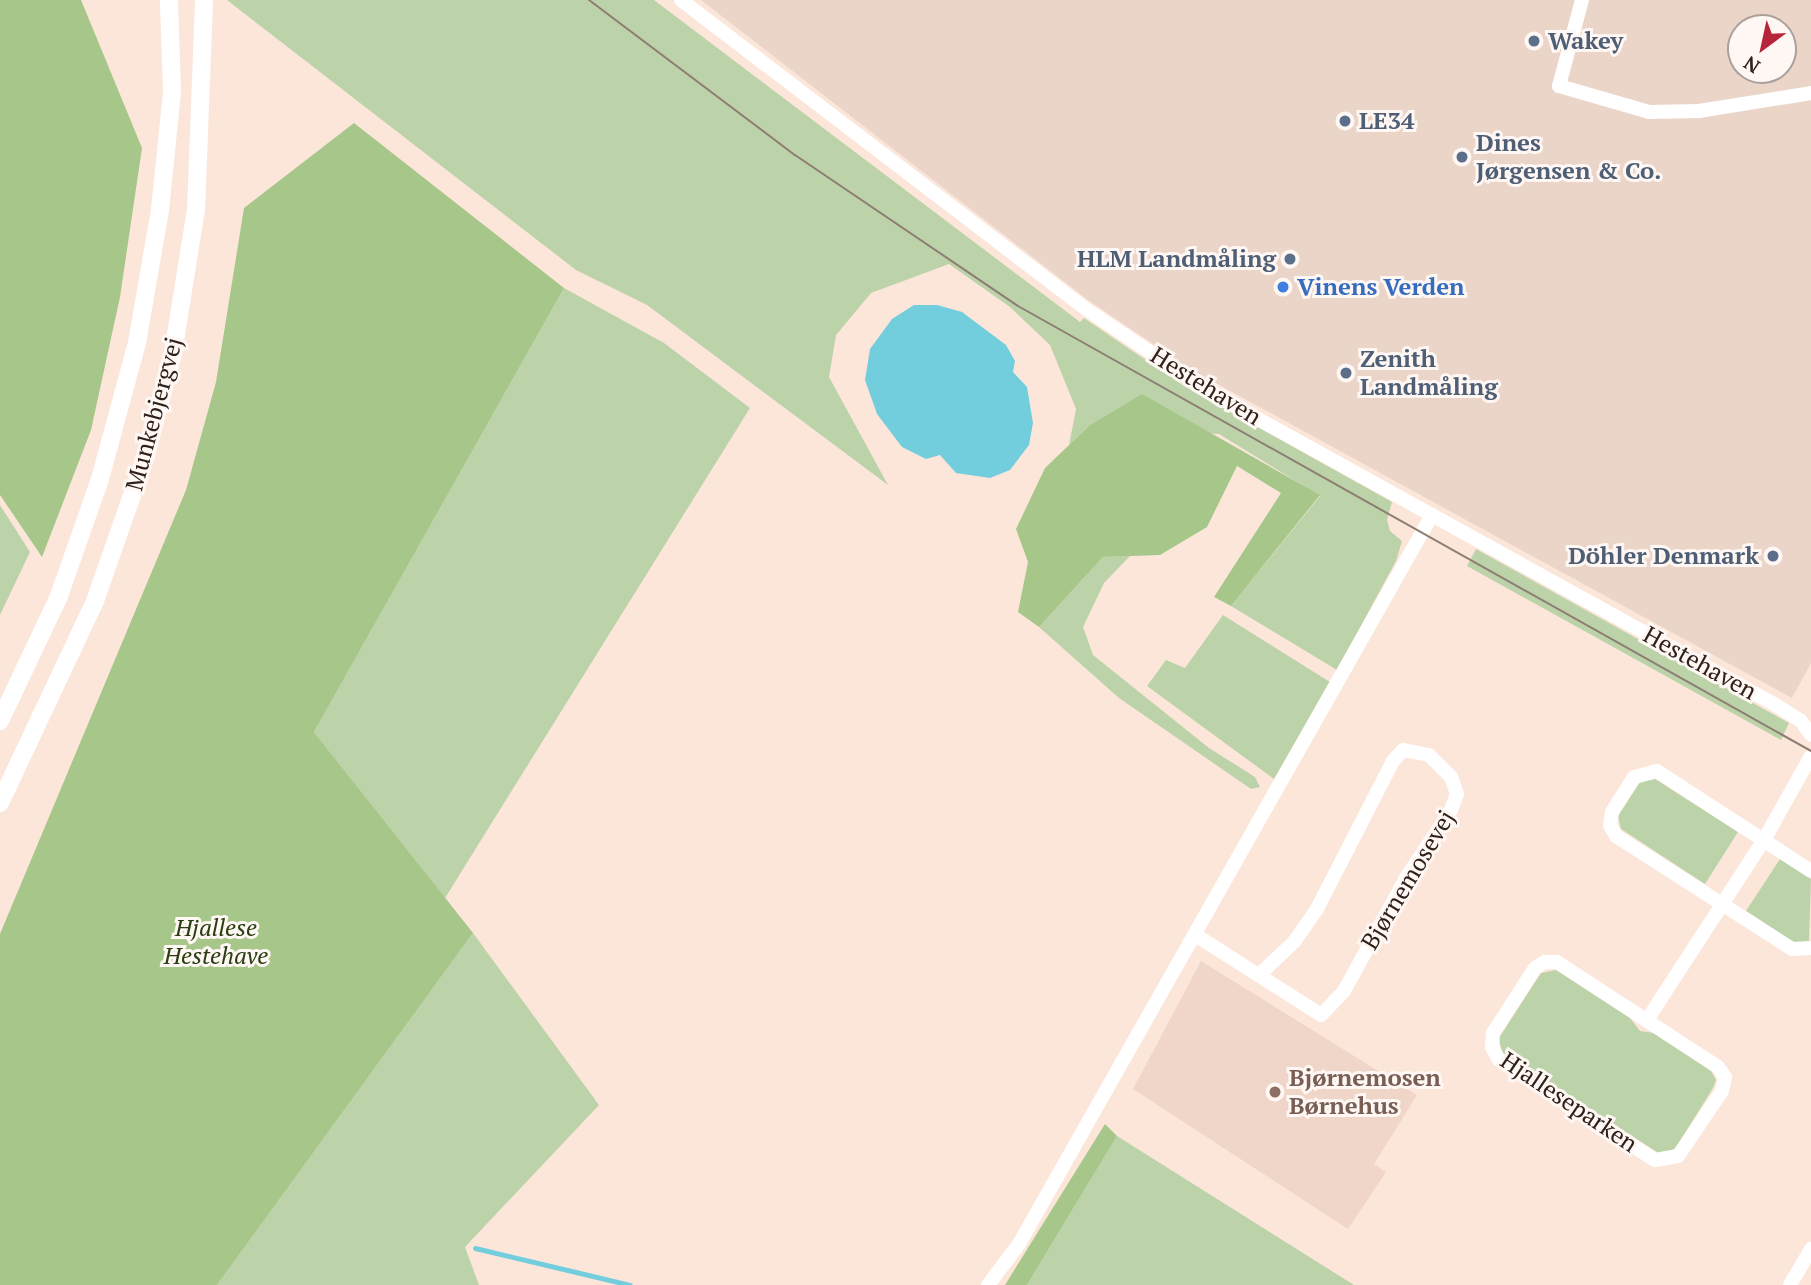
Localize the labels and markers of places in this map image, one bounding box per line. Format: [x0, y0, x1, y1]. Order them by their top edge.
place label: Wakey [1548, 27, 1623, 55]
marker: Wakey [1526, 33, 1542, 49]
place label: LE34 [1359, 107, 1415, 135]
marker: LE34 [1337, 113, 1353, 129]
place label: Dines Jørgensen & Co. [1476, 129, 1661, 185]
marker: Dines Jørgensen & Co. [1454, 149, 1470, 165]
place label: HLM Landmåling [1077, 245, 1276, 273]
marker: HLM Landmåling [1282, 251, 1298, 267]
place label: Vinens Verden [1297, 273, 1465, 301]
marker: Vinens Verden [1275, 279, 1291, 295]
place label: Zenith Landmåling [1360, 345, 1498, 401]
marker: Zenith Landmåling [1338, 365, 1354, 381]
place label: Döhler Denmark [1568, 542, 1759, 570]
marker: Döhler Denmark [1765, 548, 1781, 564]
place label: Bjørnemosen Børnehus [1289, 1064, 1441, 1120]
marker: Bjørnemosen Børnehus [1267, 1084, 1283, 1100]

